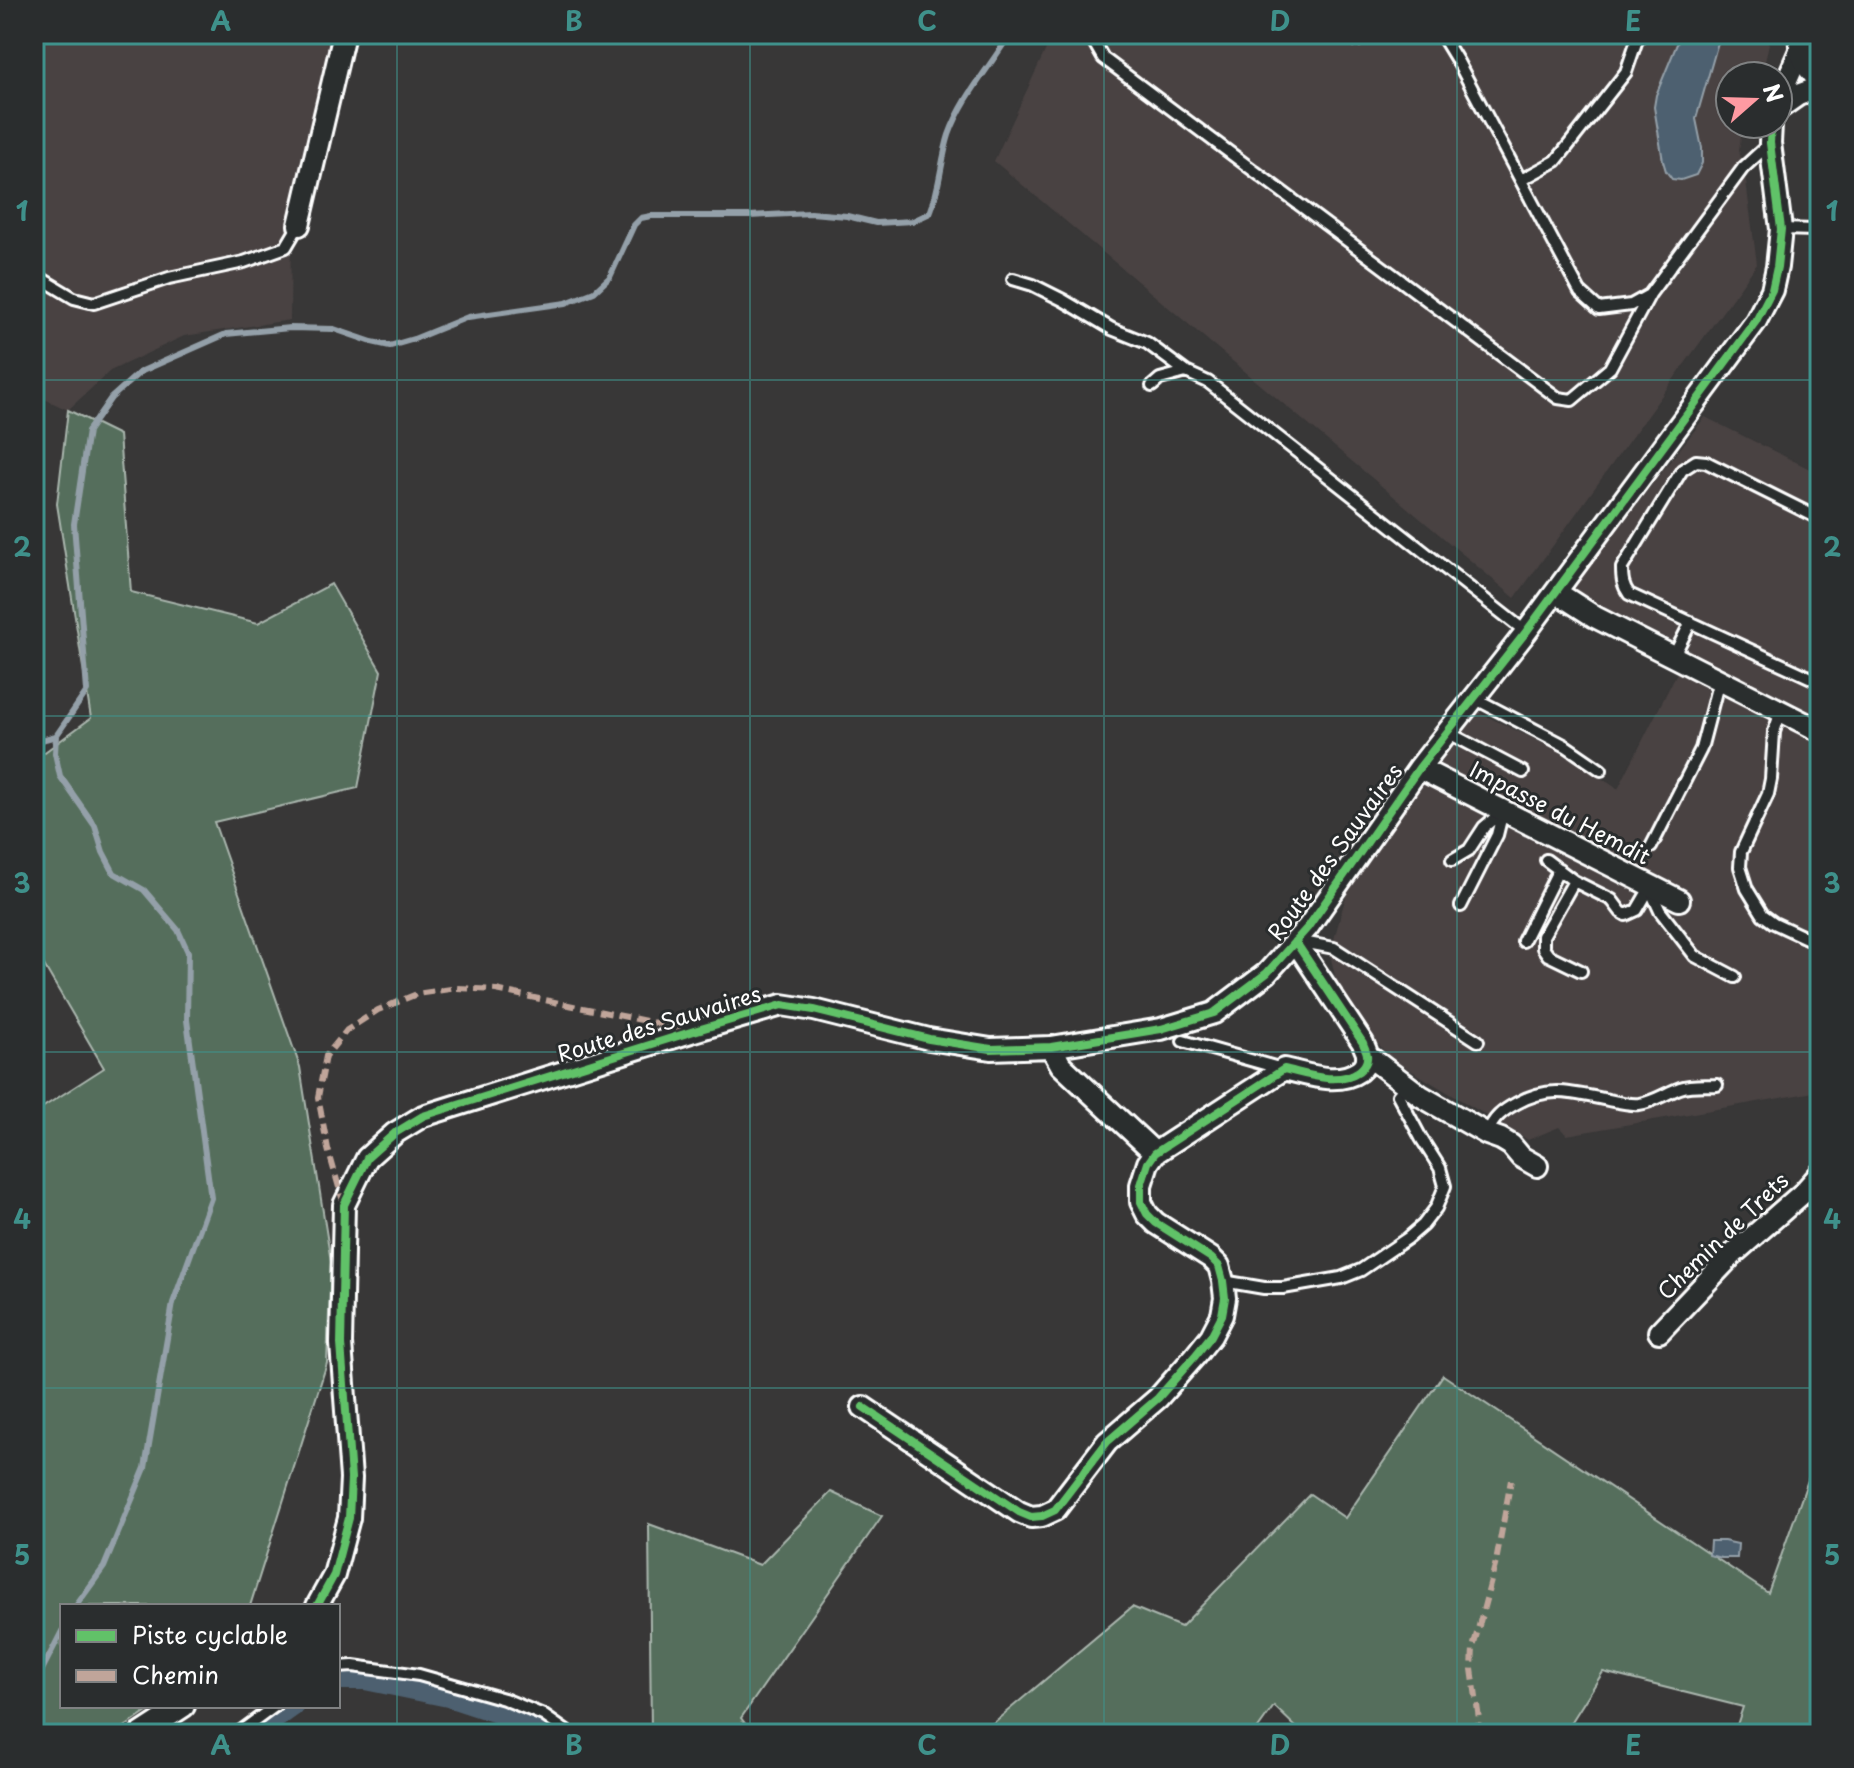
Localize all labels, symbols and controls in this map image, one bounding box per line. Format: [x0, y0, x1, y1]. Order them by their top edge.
text: A [211, 1, 231, 40]
text: B [565, 1, 583, 40]
text: C [917, 1, 937, 40]
text: D [1270, 1, 1290, 40]
text: E [1625, 1, 1641, 40]
north arrow [1714, 60, 1794, 140]
text: N [1756, 79, 1793, 106]
text: 1 [16, 191, 28, 230]
text: 1 [1826, 191, 1838, 230]
text: 2 [13, 527, 31, 566]
text: 2 [1823, 527, 1841, 566]
street label: Impasse du Hemdit [1465, 752, 1657, 872]
street label: Route des Sauvaires [1258, 756, 1409, 947]
text: 3 [13, 863, 31, 902]
text: 3 [1823, 863, 1841, 902]
street label: Route des Sauvaires [552, 976, 765, 1069]
street label: Chemin de Trets [1649, 1164, 1795, 1306]
text: 4 [13, 1199, 31, 1238]
text: 4 [1823, 1199, 1841, 1238]
text: 5 [14, 1535, 30, 1574]
text: 5 [1824, 1535, 1840, 1574]
legend [60, 1604, 340, 1708]
text: Piste cyclable [132, 1616, 288, 1652]
text: Chemin [132, 1656, 219, 1692]
text: A [211, 1725, 231, 1764]
text: B [565, 1725, 583, 1764]
text: C [917, 1725, 937, 1764]
text: D [1270, 1725, 1290, 1764]
text: E [1625, 1725, 1641, 1764]

